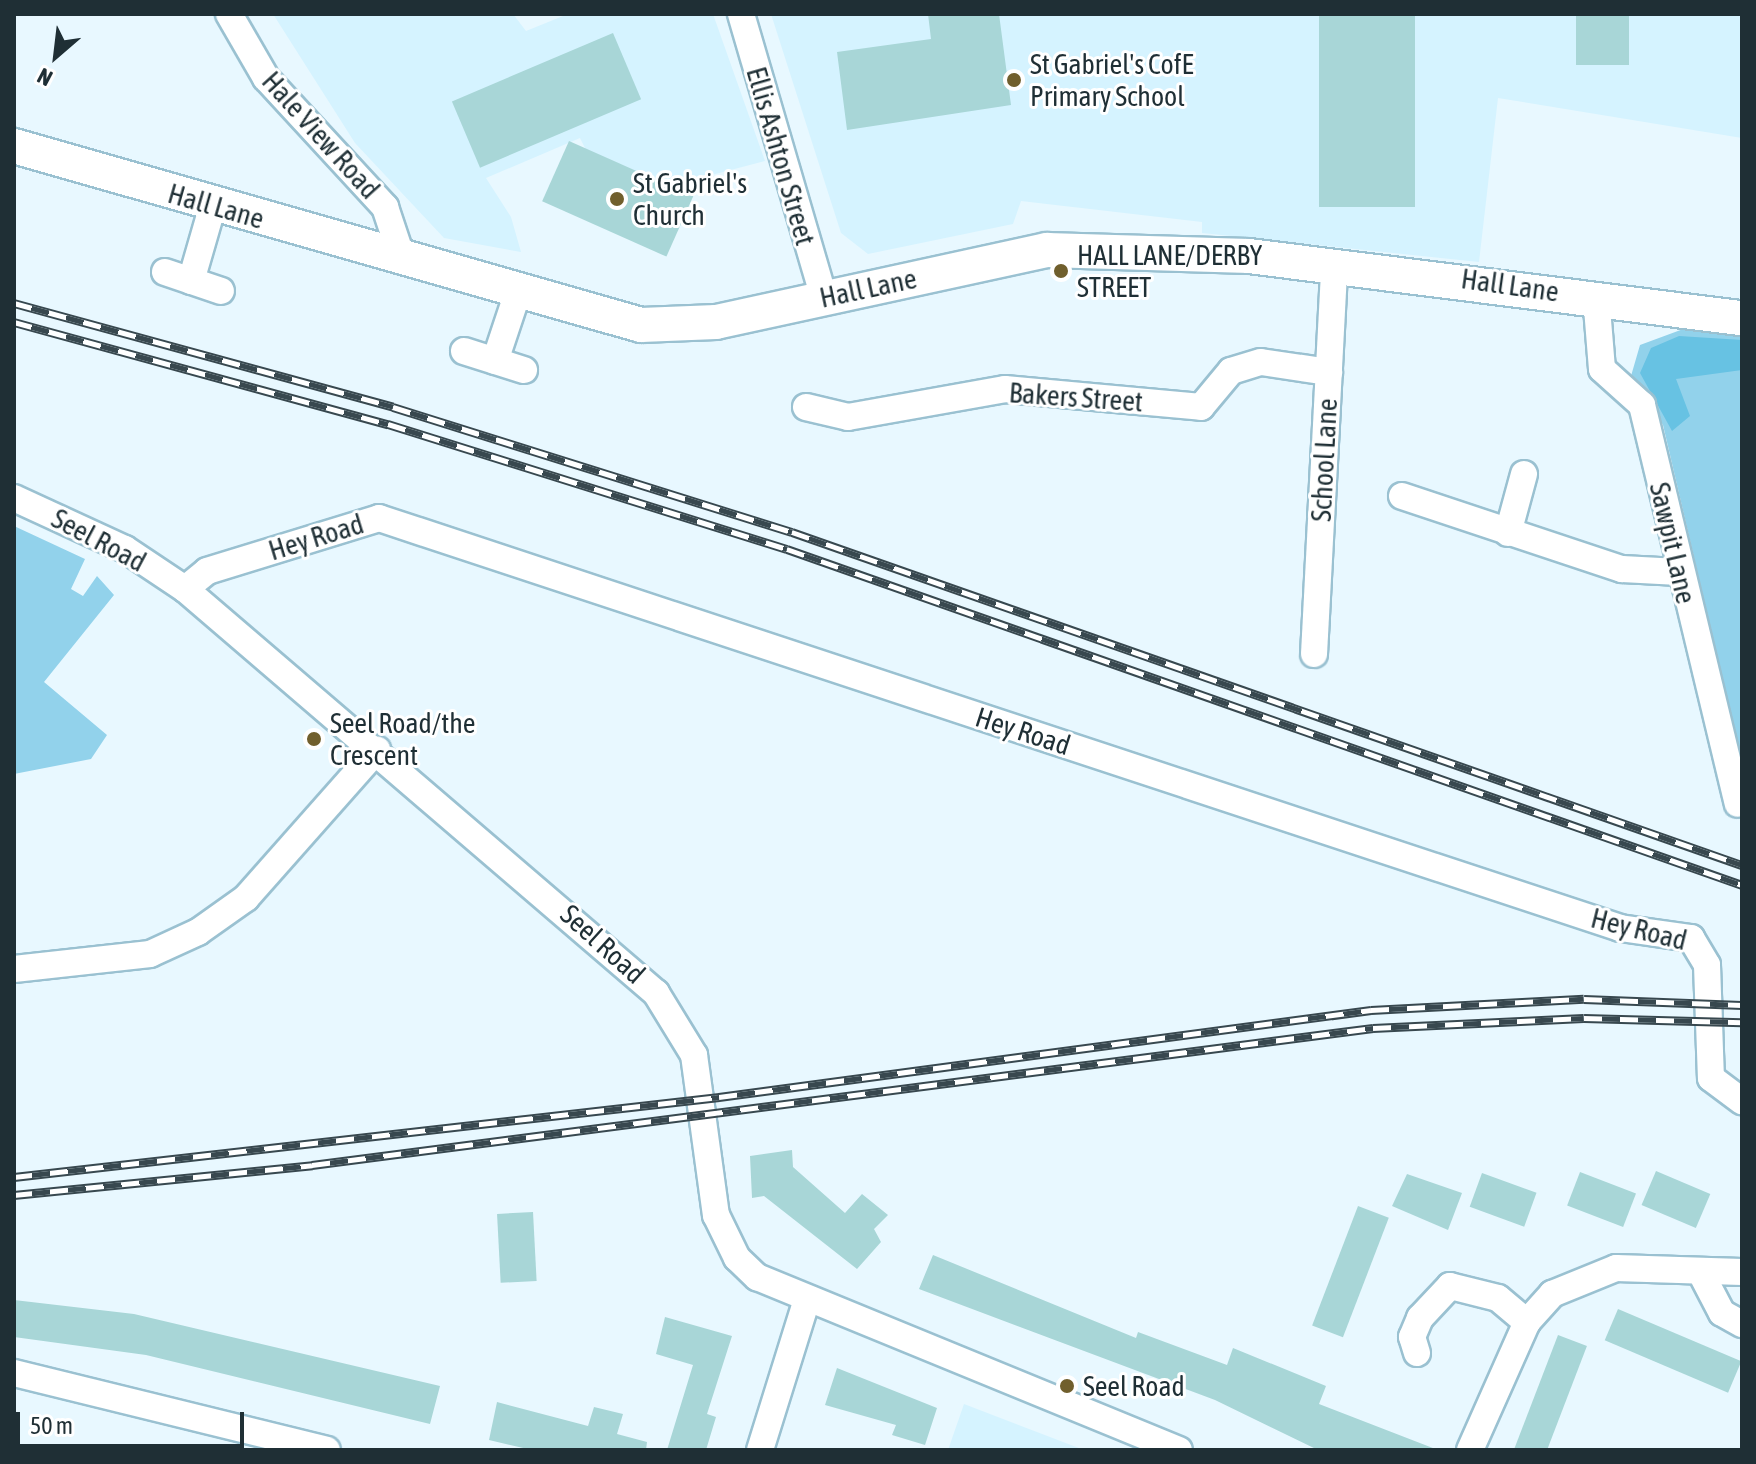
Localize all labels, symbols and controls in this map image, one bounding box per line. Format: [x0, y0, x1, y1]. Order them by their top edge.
north arrow [16, 16, 96, 96]
place label: St Gabriel's CofE Primary School [1030, 47, 1193, 113]
text: N [33, 63, 57, 92]
street label: Ellis Ashton Street [740, 63, 822, 249]
street label: Hale View Road [255, 64, 387, 206]
marker: St Gabriel's CofE Primary School [1005, 71, 1023, 89]
place label: St Gabriel's Church [633, 166, 747, 232]
street label: Hall Lane [164, 176, 268, 236]
marker: St Gabriel's Church [608, 190, 626, 208]
place label: HALL LANE/DERBY STREET [1077, 238, 1262, 304]
street label: Hall Lane [817, 261, 919, 315]
marker: HALL LANE/DERBY STREET [1052, 262, 1070, 280]
street label: Hall Lane [1459, 262, 1561, 308]
street label: Bakers Street [1008, 376, 1144, 418]
street label: School Lane [1304, 397, 1344, 523]
street label: Sawpit Lane [1643, 479, 1703, 607]
street label: Seel Road [46, 501, 152, 579]
street label: Hey Road [264, 507, 368, 567]
street label: Hey Road [971, 700, 1075, 762]
place label: Seel Road/the Crescent [330, 706, 476, 772]
marker: Seel Road/the Crescent [305, 730, 323, 748]
street label: Seel Road [554, 897, 652, 991]
street label: Hey Road [1588, 901, 1690, 957]
place label: Seel Road [1083, 1369, 1185, 1403]
marker: Seel Road [1058, 1377, 1076, 1395]
scale bar [20, 1396, 248, 1446]
text: 50 m [30, 1412, 73, 1439]

